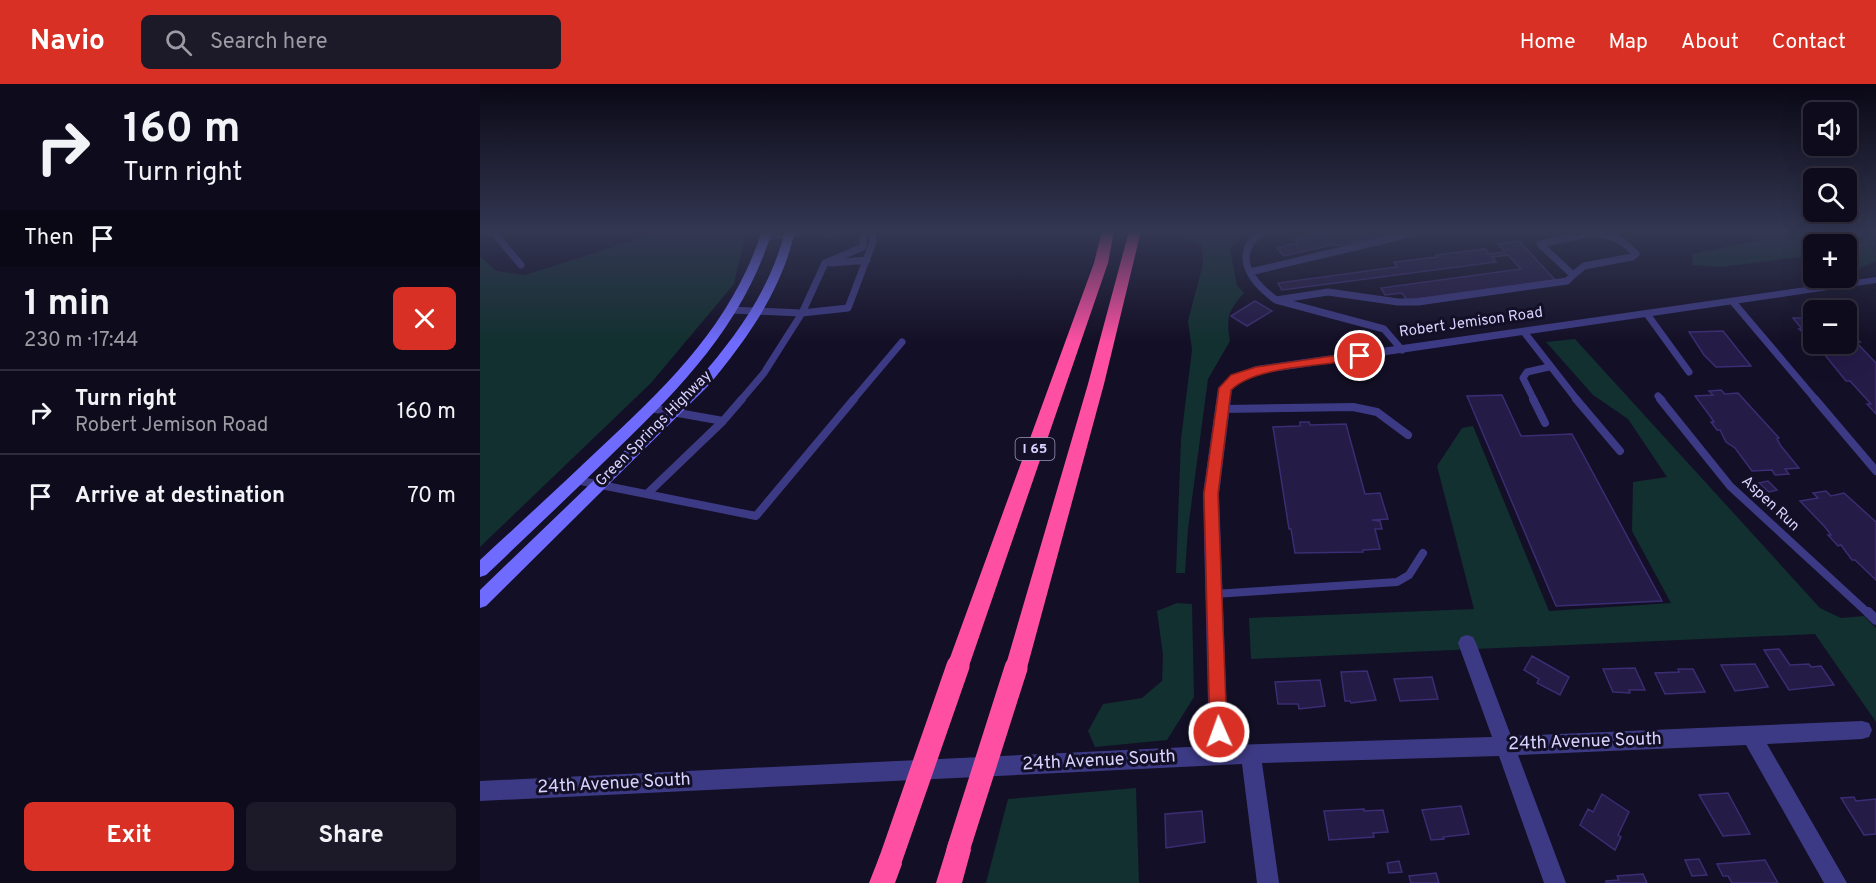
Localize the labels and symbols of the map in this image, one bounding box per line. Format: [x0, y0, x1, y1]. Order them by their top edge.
street label: Robert Jemison Road [1398, 304, 1544, 342]
pin [1334, 330, 1385, 381]
street label: Green Springs Highway [592, 367, 716, 491]
road number: I 65 [1016, 438, 1054, 460]
street label: Aspen Run [1737, 472, 1803, 536]
position arrow [1187, 700, 1251, 764]
street label: 24th Avenue South [1508, 728, 1662, 756]
street label: 24th Avenue South [1022, 745, 1176, 777]
street label: 24th Avenue South [537, 768, 691, 800]

